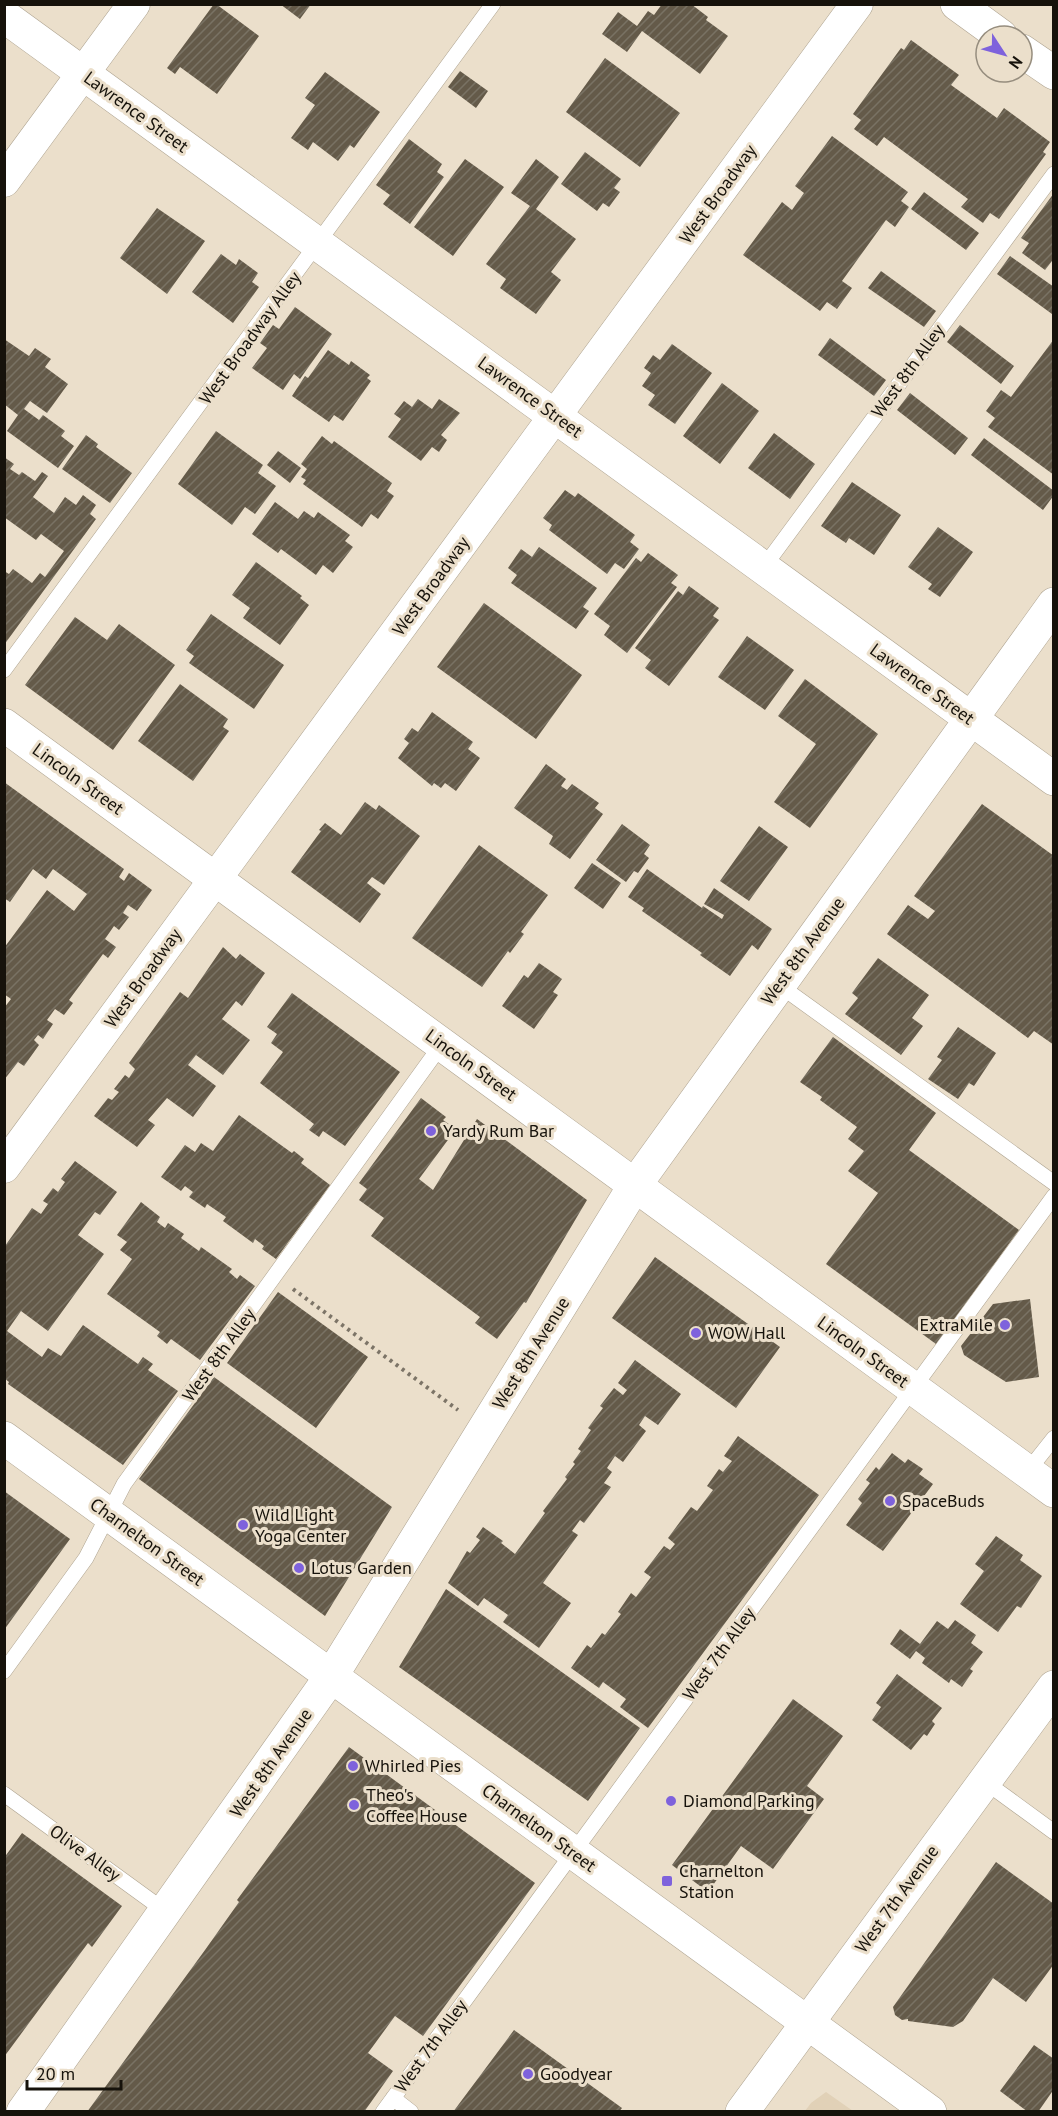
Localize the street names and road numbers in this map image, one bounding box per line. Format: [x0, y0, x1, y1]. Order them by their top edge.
street label: Lawrence Street [79, 66, 193, 157]
street label: West Broadway [674, 139, 762, 248]
street label: West Broadway Alley [194, 266, 306, 409]
street label: West 8th Alley [866, 319, 950, 422]
street label: Lawrence Street [473, 351, 587, 442]
street label: West Broadway [387, 531, 475, 640]
street label: Lawrence Street [865, 638, 979, 729]
street label: Lincoln Street [28, 738, 128, 819]
street label: West 8th Avenue [756, 892, 850, 1009]
street label: West Broadway [99, 923, 187, 1032]
street label: Lincoln Street [421, 1024, 521, 1105]
street label: West 8th Avenue [487, 1292, 574, 1413]
street label: West 8th Alley [177, 1303, 261, 1406]
street label: Lincoln Street [813, 1311, 913, 1392]
street label: Charnelton Street [86, 1492, 209, 1591]
street label: West 7th Alley [677, 1602, 760, 1705]
street label: West 8th Avenue [224, 1704, 317, 1822]
street label: Charnelton Street [478, 1778, 601, 1877]
street label: Olive Alley [45, 1819, 126, 1886]
street label: West 7th Avenue [850, 1840, 943, 1957]
street label: West 7th Alley [389, 1994, 472, 2097]

